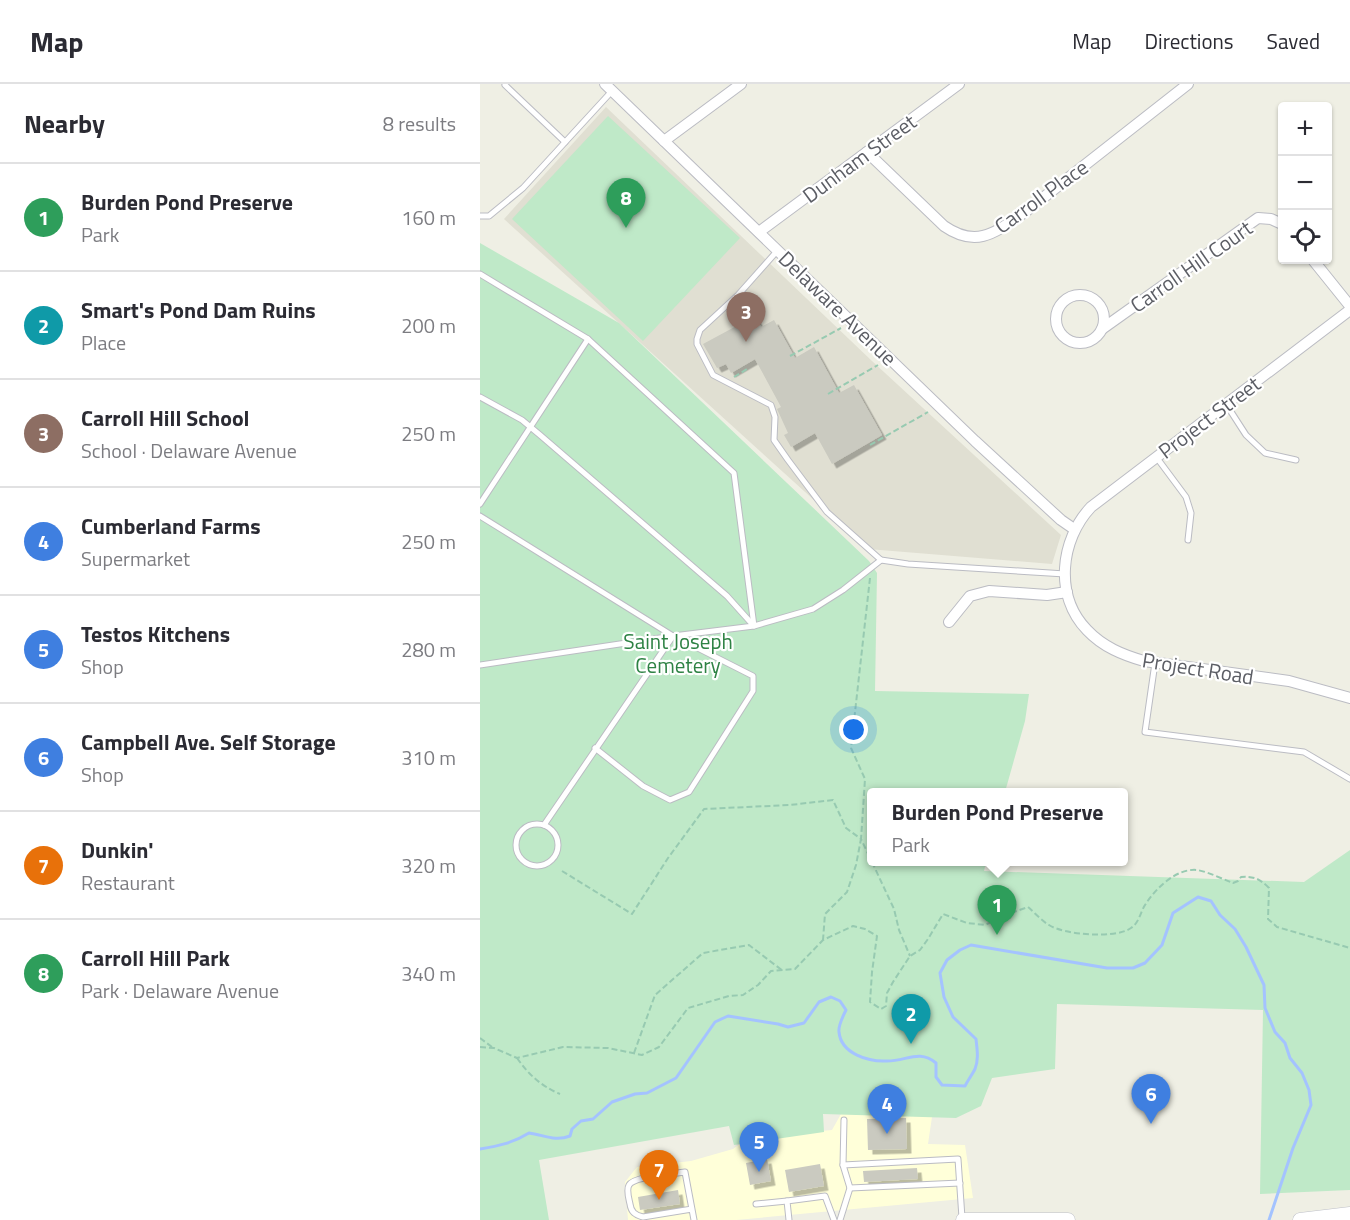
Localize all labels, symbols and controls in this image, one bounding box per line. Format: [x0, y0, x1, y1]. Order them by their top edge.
text: Map [30, 20, 84, 63]
text: Map [1072, 25, 1112, 57]
text: Directions [1145, 25, 1234, 57]
text: Saved [1267, 25, 1320, 57]
map controls [1278, 102, 1332, 264]
button: + [1278, 102, 1332, 156]
text: Nearby [24, 104, 105, 143]
street label: Dunham Street [795, 105, 923, 210]
text: 8 results [383, 108, 456, 139]
street label: Carroll Place [987, 151, 1095, 241]
button: − [1278, 156, 1332, 210]
pin: 8 [606, 178, 646, 228]
text: Burden Pond Preserve [81, 185, 293, 219]
text: 1 [38, 202, 49, 233]
text: 160 m [401, 202, 456, 233]
button: locate [1278, 210, 1332, 264]
street label: Carroll Hill Court [1123, 212, 1259, 320]
text: Park [81, 219, 119, 250]
street label: Delaware Avenue [772, 243, 904, 373]
pin: 3 [726, 292, 766, 342]
text: Smart's Pond Dam Ruins [81, 293, 316, 327]
text: 2 [38, 310, 49, 341]
text: 200 m [401, 310, 456, 341]
text: Place [81, 327, 126, 358]
street label: Project Street [1151, 367, 1267, 466]
text: Carroll Hill School [81, 401, 250, 435]
text: 3 [38, 418, 49, 449]
text: 250 m [401, 418, 456, 449]
text: School · Delaware Avenue [81, 435, 297, 466]
text: Cumberland Farms [81, 509, 261, 543]
text: 4 [38, 526, 49, 557]
text: 250 m [401, 526, 456, 557]
text: Supermarket [81, 543, 190, 574]
text: Testos Kitchens [81, 617, 230, 651]
park label: Saint Joseph Cemetery [623, 625, 733, 681]
text: 5 [38, 634, 49, 665]
text: 280 m [401, 634, 456, 665]
street label: Project Road [1140, 643, 1256, 693]
text: Shop [81, 651, 124, 682]
your location [839, 715, 868, 744]
text: Campbell Ave. Self Storage [81, 725, 336, 759]
text: 6 [38, 742, 49, 773]
text: 310 m [401, 742, 456, 773]
text: Shop [81, 759, 124, 790]
popup [867, 788, 1128, 866]
text: Burden Pond Preserve [892, 795, 1103, 829]
text: Park [892, 829, 930, 860]
text: Dunkin' [81, 833, 154, 867]
text: 7 [38, 850, 49, 881]
text: 320 m [401, 850, 456, 881]
text: Restaurant [81, 867, 175, 898]
pin: 1 [978, 886, 1016, 935]
text: Carroll Hill Park [81, 941, 230, 975]
text: 8 [38, 958, 49, 989]
text: 340 m [401, 958, 456, 989]
text: Park · Delaware Avenue [81, 975, 279, 1006]
pin: 2 [892, 994, 930, 1044]
pin: 6 [1132, 1074, 1170, 1124]
pin: 4 [868, 1084, 906, 1134]
pin: 5 [740, 1122, 778, 1172]
pin: 7 [640, 1150, 678, 1200]

